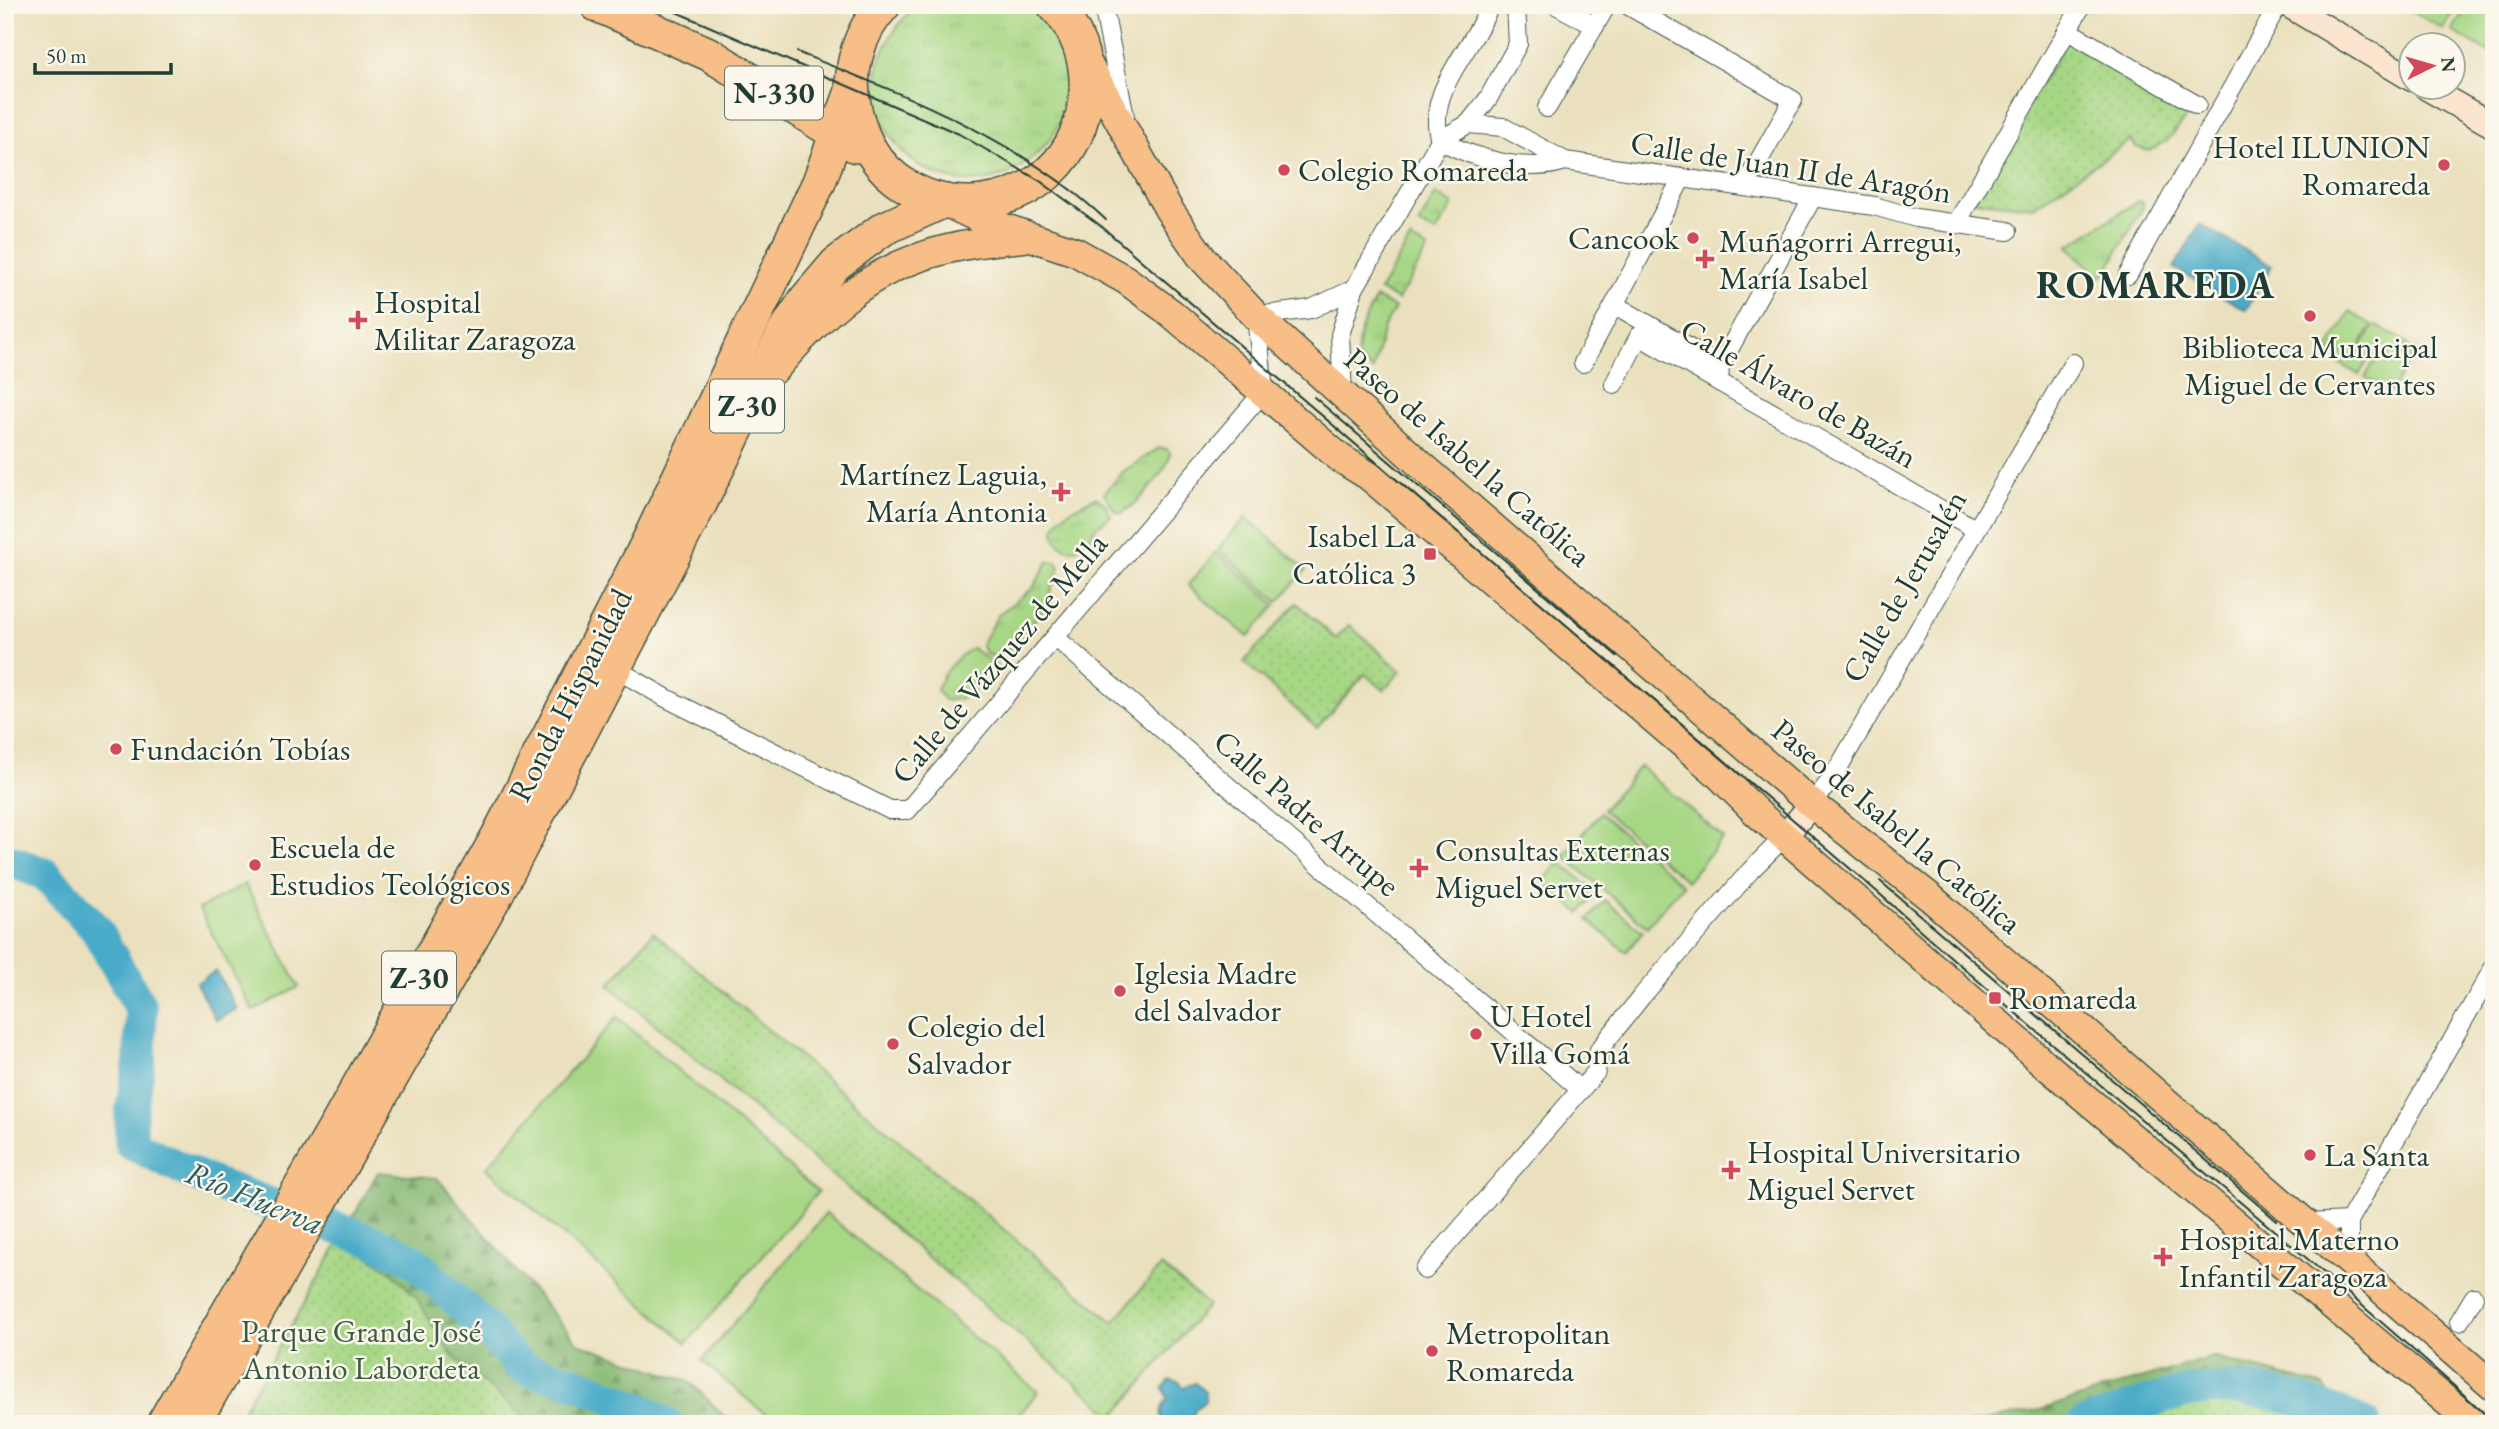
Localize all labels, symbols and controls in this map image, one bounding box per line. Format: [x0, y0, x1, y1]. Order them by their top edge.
scale bar [35, 32, 172, 76]
north arrow [2398, 32, 2468, 102]
text: 50 m [46, 42, 87, 69]
text: N [2435, 56, 2462, 74]
road number: N-330 [725, 66, 823, 120]
street label: Calle de Juan II de Aragón [1628, 121, 1954, 213]
place label: Hotel ILUNION Romareda [2212, 126, 2431, 205]
place label: Colegio Romareda [1298, 149, 1529, 191]
marker: Hotel ILUNION Romareda [2436, 157, 2452, 173]
marker: Colegio Romareda [1276, 162, 1292, 178]
place label: Cancook [1568, 217, 1680, 259]
place label: Muñagorri Arregui, María Isabel [1719, 220, 1962, 299]
marker: Cancook [1685, 230, 1701, 246]
marker: Muñagorri Arregui, María Isabel [1697, 251, 1713, 267]
district label: ROMAREDA [2036, 260, 2276, 309]
place label: Hospital Militar Zaragoza [374, 281, 576, 360]
street label: Calle Álvaro de Bazán [1673, 308, 1925, 478]
marker: Biblioteca Municipal Miguel de Cervantes [2302, 308, 2318, 324]
marker: Hospital Militar Zaragoza [348, 310, 368, 330]
place label: Biblioteca Municipal Miguel de Cervantes [2182, 326, 2438, 405]
street label: Paseo de Isabel la Católica [1336, 338, 1601, 576]
road number: Z-30 [710, 380, 784, 432]
place label: Martínez Laguia, María Antonia [839, 453, 1047, 532]
street label: Calle de Jerusalén [1832, 482, 1976, 690]
marker: Martínez Laguia, María Antonia [1053, 484, 1069, 500]
place label: Isabel La Católica 3 [1293, 515, 1416, 594]
street label: Calle de Vázquez de Mella [881, 523, 1117, 792]
marker: Isabel La Católica 3 [1422, 546, 1438, 562]
street label: Ronda Hispanidad [498, 581, 642, 809]
street label: Paseo de Isabel la Católica [1763, 709, 2031, 943]
street label: Calle Padre Arrupe [1205, 720, 1409, 906]
place label: Fundación Tobías [130, 728, 350, 770]
marker: Fundación Tobías [108, 741, 124, 757]
place label: Escuela de Estudios Teológicos [269, 826, 510, 905]
place label: Consultas Externas Miguel Servet [1435, 829, 1670, 908]
marker: Escuela de Estudios Teológicos [247, 857, 263, 873]
marker: Consultas Externas Miguel Servet [1409, 858, 1429, 878]
road number: Z-30 [382, 952, 456, 1004]
place label: Iglesia Madre del Salvador [1134, 952, 1297, 1031]
place label: Romareda [2009, 977, 2137, 1019]
marker: Iglesia Madre del Salvador [1112, 983, 1128, 999]
marker: Romareda [1987, 990, 2003, 1006]
place label: U Hotel Villa Gomá [1490, 995, 1630, 1074]
place label: Colegio del Salvador [907, 1005, 1046, 1084]
marker: U Hotel Villa Gomá [1468, 1026, 1484, 1042]
marker: Colegio del Salvador [885, 1036, 901, 1052]
place label: Hospital Universitario Miguel Servet [1747, 1131, 2021, 1210]
place label: La Santa [2324, 1134, 2429, 1176]
marker: La Santa [2302, 1147, 2318, 1163]
water label: Río Huerva [179, 1150, 330, 1245]
marker: Hospital Universitario Miguel Servet [1721, 1160, 1741, 1180]
place label: Hospital Materno Infantil Zaragoza [2179, 1218, 2399, 1297]
marker: Hospital Materno Infantil Zaragoza [2153, 1247, 2173, 1267]
park label: Parque Grande José Antonio Labordeta [241, 1310, 481, 1389]
place label: Metropolitan Romareda [1446, 1312, 1611, 1391]
marker: Metropolitan Romareda [1424, 1343, 1440, 1359]

